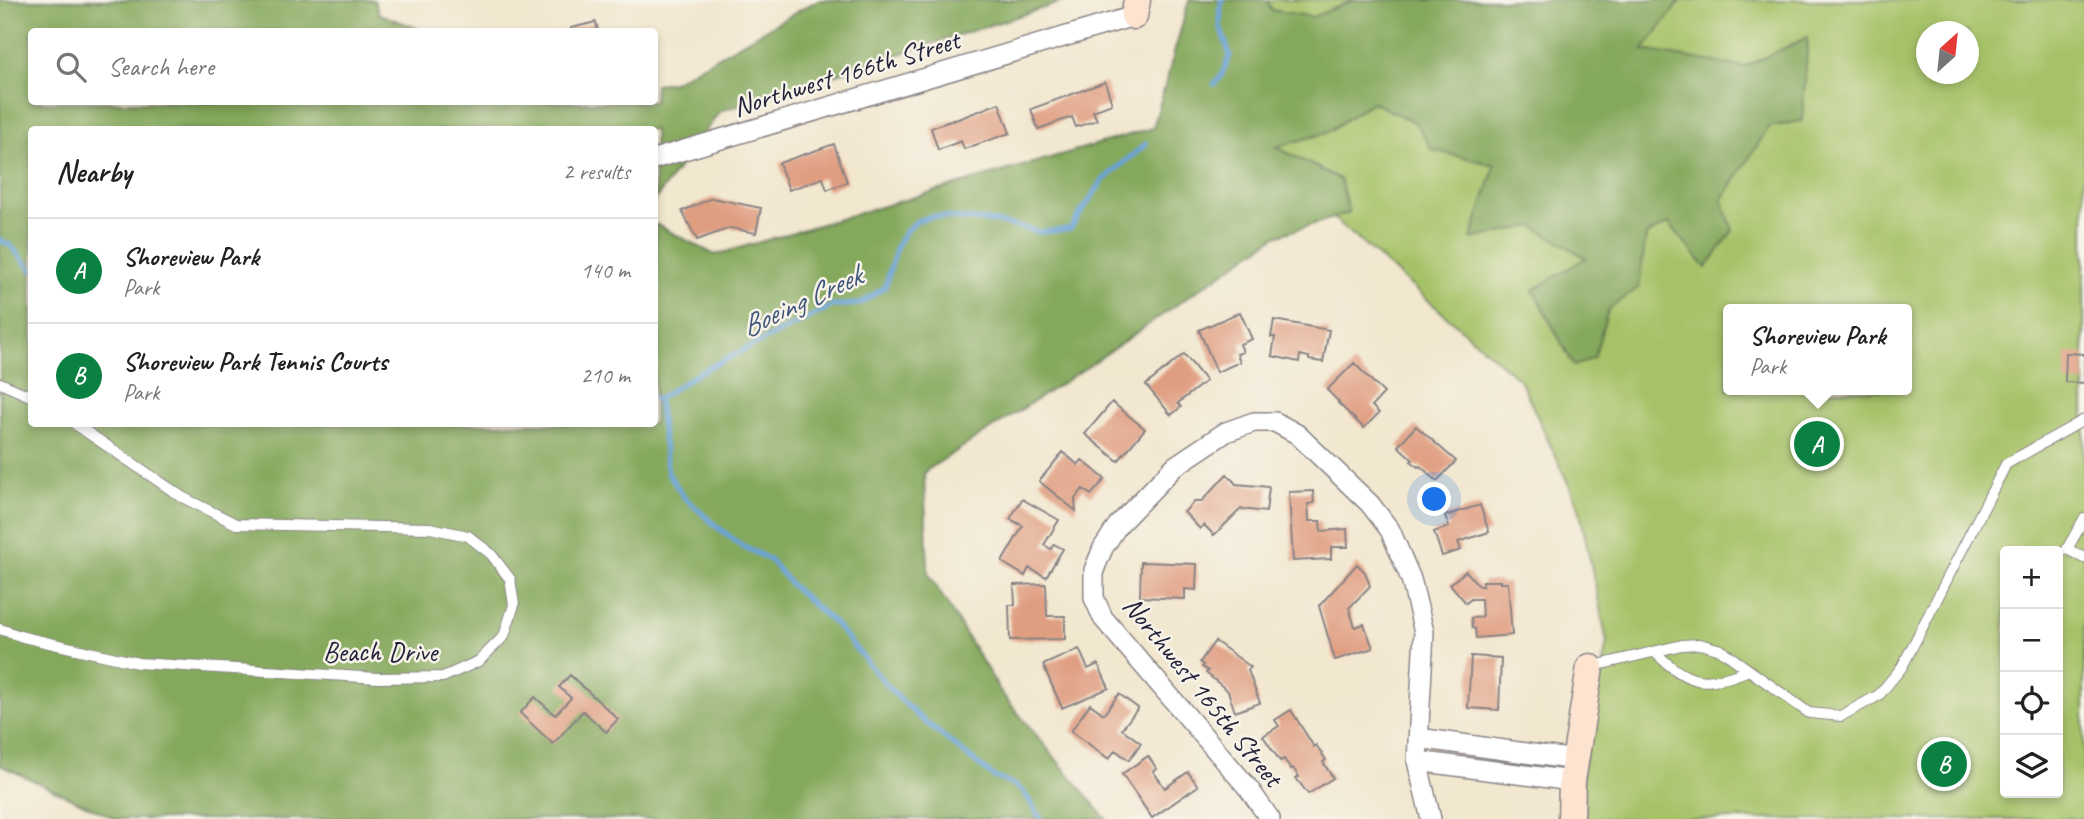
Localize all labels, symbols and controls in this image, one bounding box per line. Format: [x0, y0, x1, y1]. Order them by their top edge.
street label: Northwest 166th Street [729, 21, 966, 124]
north arrow [1916, 21, 1979, 84]
search box [28, 28, 658, 105]
icon: search [52, 48, 90, 86]
text: Search here [108, 50, 214, 83]
text: Nearby [56, 153, 132, 191]
text: 2 results [563, 157, 630, 186]
text: Shoreview Park [123, 240, 259, 273]
water label: Boeing Creek [735, 255, 872, 345]
text: A [73, 256, 85, 285]
text: 140 m [581, 256, 630, 285]
text: Park [123, 273, 159, 302]
popup [1723, 304, 1912, 395]
text: Shoreview Park [1750, 319, 1885, 352]
text: Shoreview Park Tennis Courts [123, 345, 387, 378]
text: Park [1750, 352, 1786, 381]
text: B [73, 361, 85, 390]
text: 210 m [581, 361, 630, 390]
text: Park [123, 378, 159, 407]
pin: A [1794, 418, 1840, 470]
your location [1417, 482, 1451, 516]
map controls [2000, 546, 2063, 798]
button: + [2000, 546, 2063, 609]
street label: Northwest 165th Street [1115, 589, 1292, 795]
button: − [2000, 609, 2063, 672]
street label: Beach Drive [323, 634, 439, 669]
button: locate [2000, 672, 2063, 735]
button: layers [2000, 735, 2063, 798]
pin: B [1921, 738, 1967, 790]

